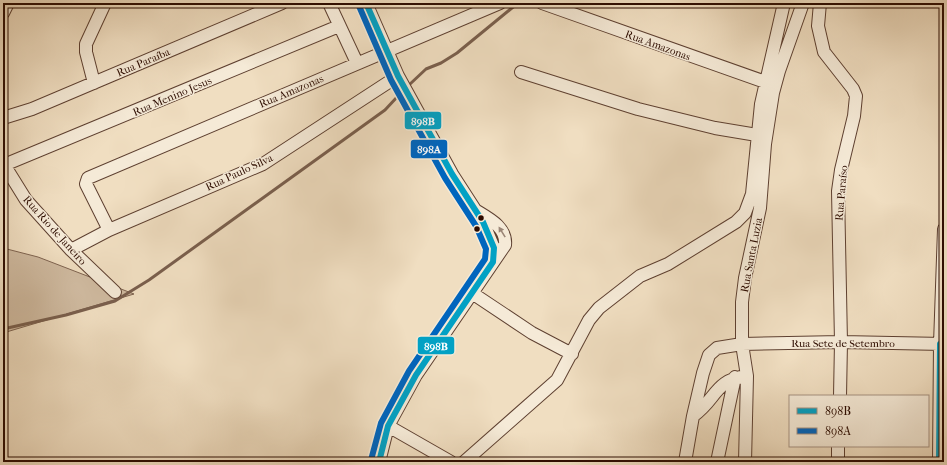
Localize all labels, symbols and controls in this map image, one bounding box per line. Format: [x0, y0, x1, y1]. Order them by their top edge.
street label: Rua Amazonas [623, 28, 692, 63]
street label: Rua Paraíba [114, 45, 173, 80]
street label: Rua Amazonas [257, 72, 325, 111]
street label: Rua Menino Jesus [131, 74, 214, 119]
line badge: 898B [404, 111, 442, 130]
text: 898B [411, 115, 435, 128]
line badge: 898A [410, 139, 448, 159]
text: 898A [417, 143, 442, 156]
street label: Rua Paulo Silva [204, 151, 276, 194]
street label: Rua Paraíso [833, 164, 850, 221]
street label: Rua Rio de Janeiro [20, 193, 89, 268]
unlabelled marker [476, 213, 486, 223]
street label: Rua Santa Luzia [738, 216, 765, 294]
unlabelled marker [472, 224, 482, 234]
one-way arrow [498, 227, 506, 237]
line badge: 898B [417, 336, 455, 355]
street label: Rua Sete de Setembro [791, 337, 895, 350]
text: 898B [424, 340, 448, 353]
legend [789, 395, 929, 447]
text: 898B [825, 404, 851, 418]
text: 898A [825, 424, 851, 438]

